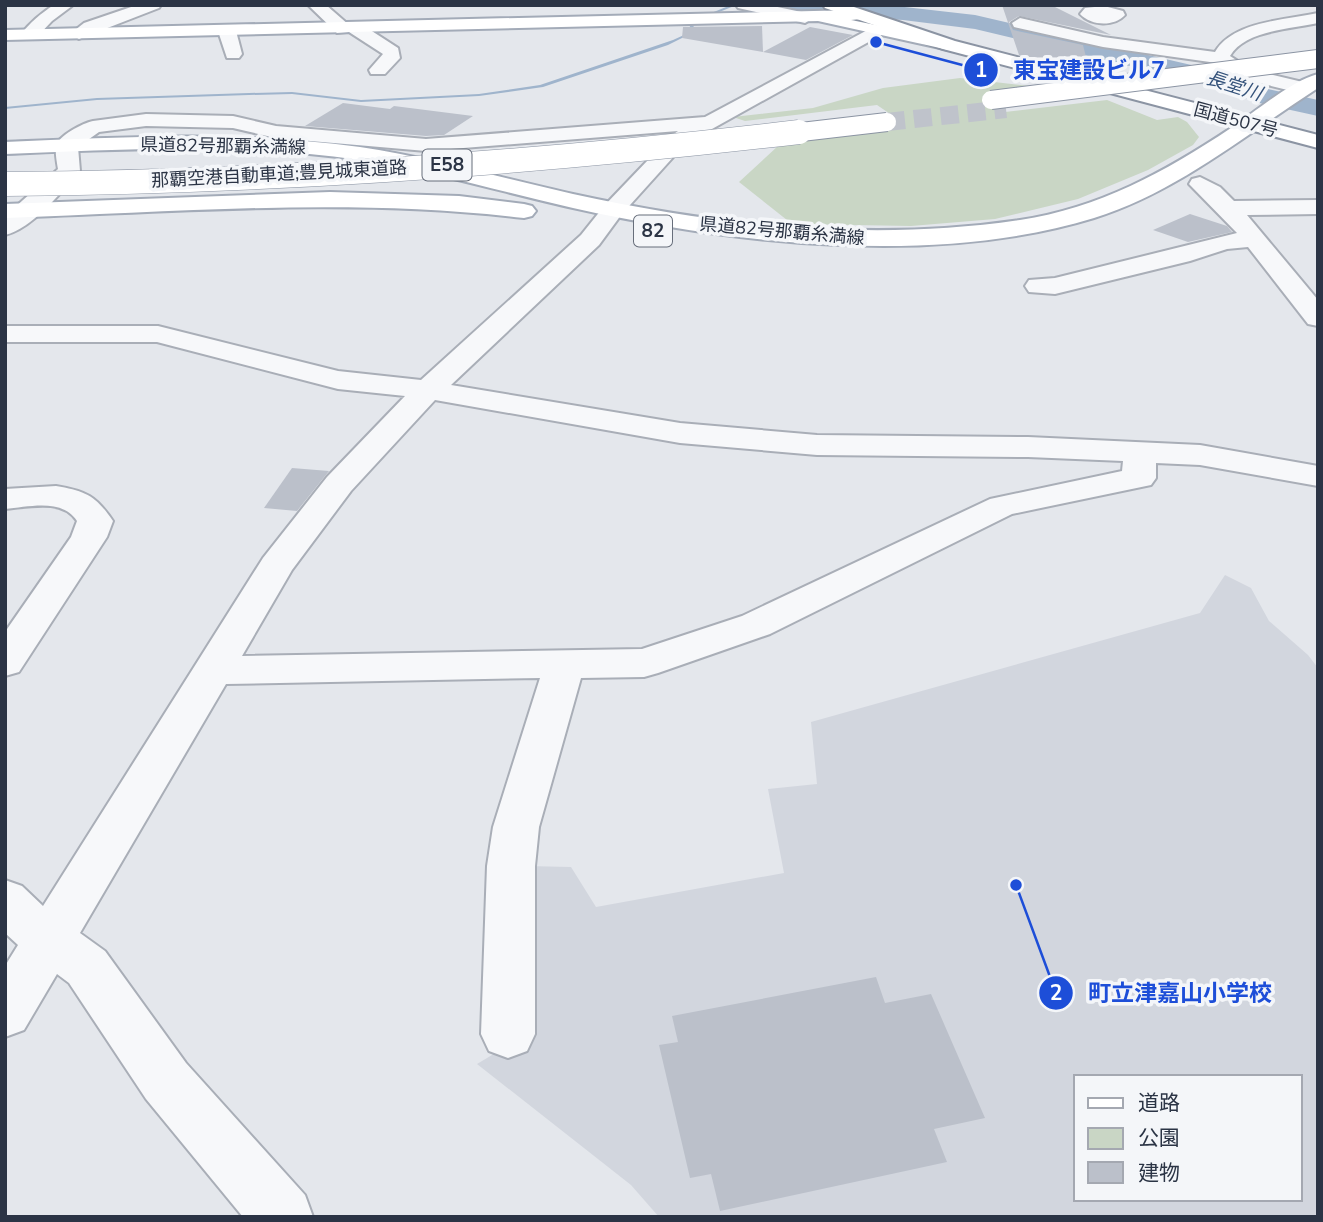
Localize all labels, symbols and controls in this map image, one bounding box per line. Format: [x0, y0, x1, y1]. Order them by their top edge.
callout: 東宝建設ビル7 [964, 48, 1179, 92]
text: 東宝建設ビル7 [1013, 55, 1165, 86]
text: 1 [975, 56, 987, 84]
water label: 長堂川 [1203, 65, 1267, 108]
street label: 国道507号 [1191, 97, 1281, 143]
street label: 県道82号那覇糸満線 [140, 133, 306, 159]
road number: E58 [422, 150, 472, 181]
street label: 那覇空港自動車道;豊見城東道路 [150, 155, 408, 193]
street label: 県道82号那覇糸満線 [698, 212, 866, 250]
road number: 82 [634, 216, 672, 246]
callout: 町立津嘉山小学校 [1039, 971, 1286, 1015]
text: 町立津嘉山小学校 [1088, 978, 1272, 1009]
text: 2 [1050, 979, 1062, 1007]
legend [1074, 1075, 1302, 1201]
text: 道路 [1138, 1089, 1180, 1117]
text: 公園 [1138, 1124, 1180, 1152]
text: 建物 [1138, 1159, 1180, 1187]

